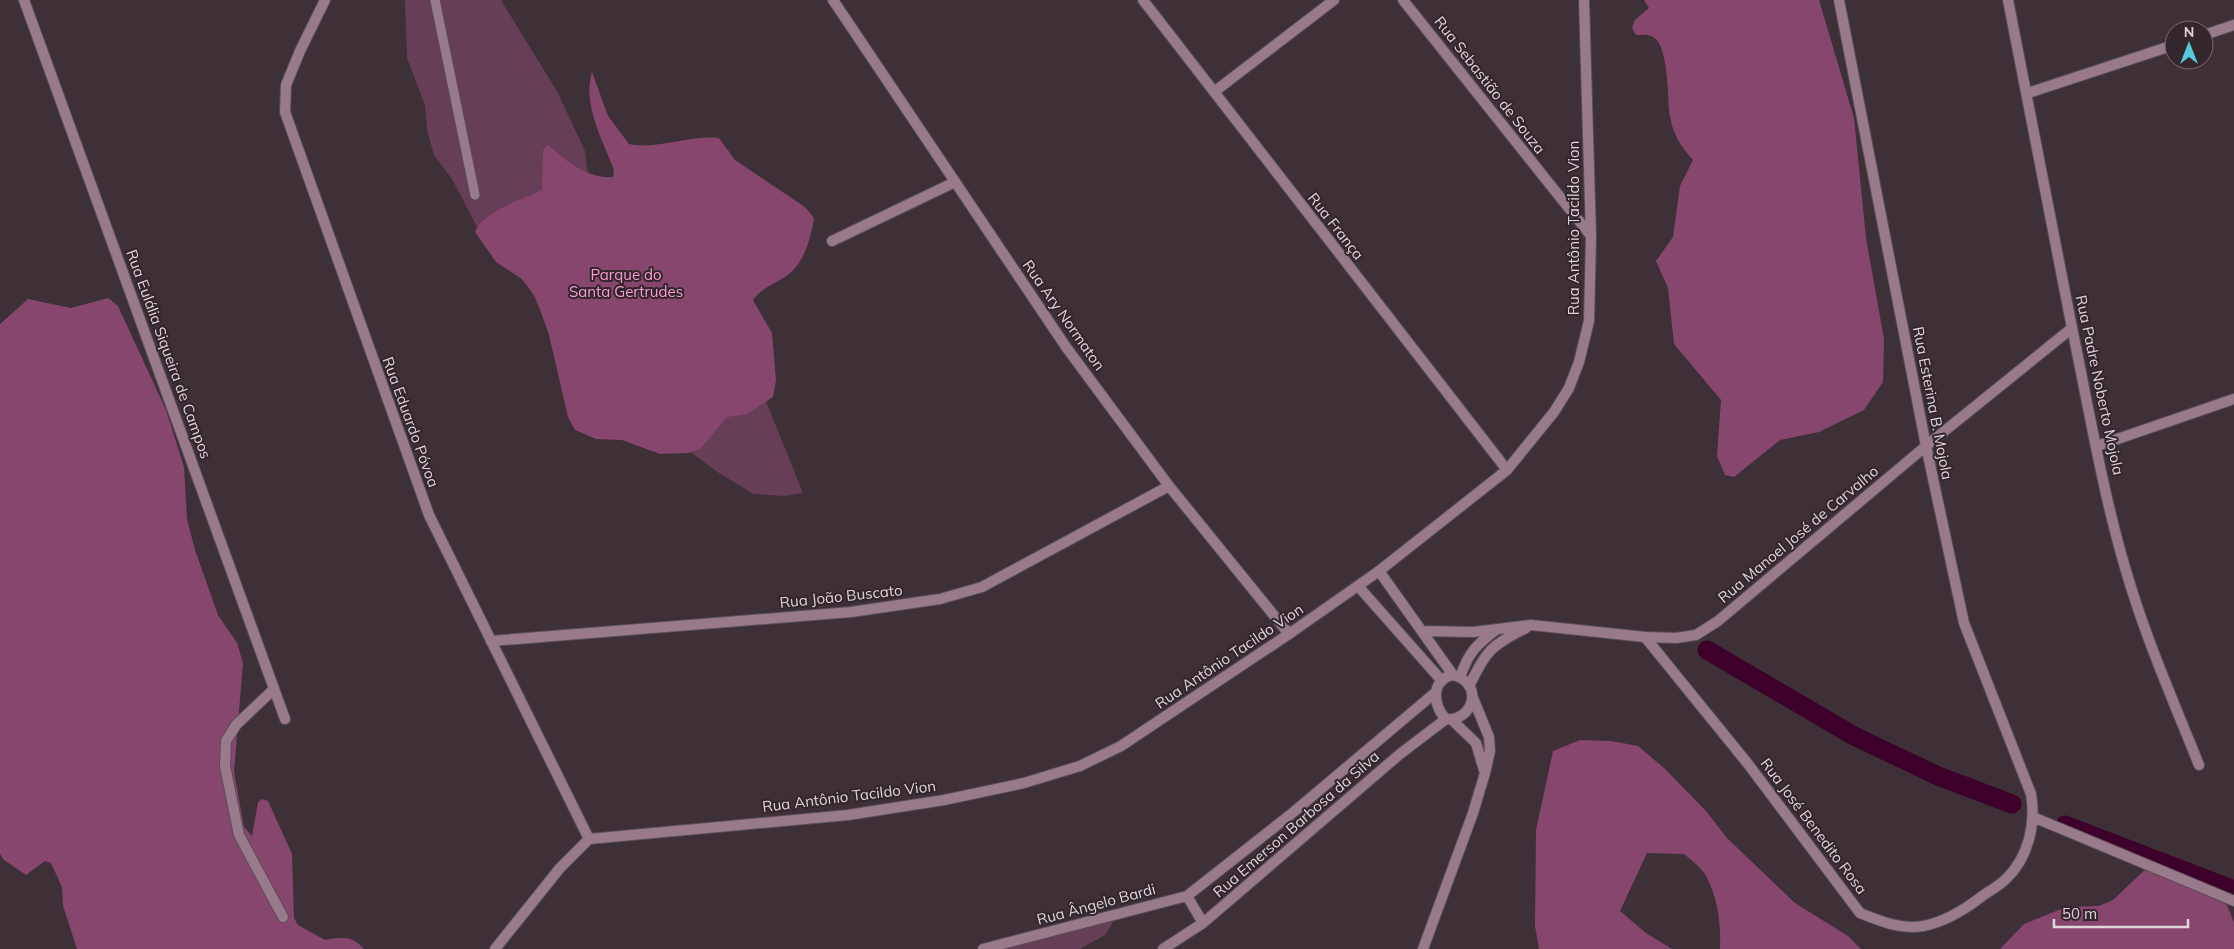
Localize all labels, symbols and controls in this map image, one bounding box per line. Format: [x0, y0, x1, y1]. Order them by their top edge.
street label: Rua Sebastião de Souza [1430, 12, 1550, 158]
north arrow [2164, 20, 2214, 70]
text: N [2184, 23, 2194, 41]
street label: Rua Antônio Tacildo Vion [1564, 141, 1583, 315]
street label: Rua França [1304, 189, 1368, 263]
street label: Rua Eulália Siqueira de Campos [122, 247, 216, 461]
street label: Rua Ary Normaton [1019, 256, 1109, 374]
park label: Parque do Santa Gertrudes [569, 265, 683, 301]
street label: Rua Padre Noberto Mojola [2072, 293, 2128, 477]
street label: Rua Esterina B. Mojola [1909, 325, 1957, 481]
street label: Rua Eduardo Póvoa [379, 354, 443, 490]
street label: Rua Manoel José de Carvalho [1714, 461, 1882, 607]
street label: Rua João Buscato [779, 580, 903, 612]
street label: Rua Antônio Tacildo Vion [1151, 599, 1307, 713]
street label: Rua Emerson Barbosa da Silva [1209, 747, 1383, 901]
street label: Rua José Benedito Rosa [1757, 754, 1871, 898]
street label: Rua Antônio Tacildo Vion [761, 776, 937, 816]
street label: Rua Ângelo Bardi [1035, 879, 1157, 929]
scale bar [2054, 896, 2188, 928]
text: 50 m [2062, 904, 2097, 923]

